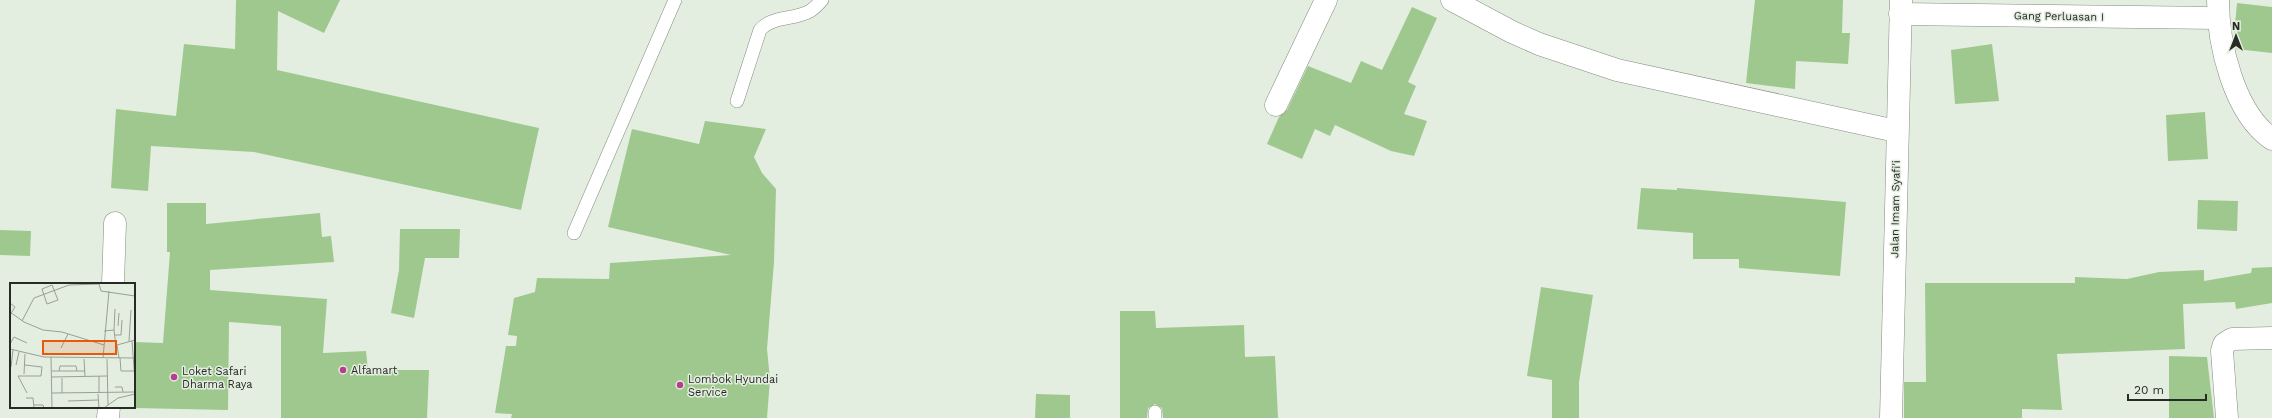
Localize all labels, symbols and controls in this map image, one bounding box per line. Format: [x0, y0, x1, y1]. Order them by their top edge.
street label: Gang Perluasan I [2014, 9, 2104, 24]
north arrow [2216, 16, 2256, 56]
text: N [2232, 20, 2240, 33]
street label: Jalan Imam Syafi'i [1888, 160, 1903, 258]
inset map [10, 283, 135, 408]
place label: Alfamart [351, 364, 398, 377]
place label: Loket Safari Dharma Raya [182, 365, 253, 391]
marker: Alfamart [338, 365, 348, 375]
marker: Loket Safari Dharma Raya [169, 372, 179, 382]
place label: Lombok Hyundai Service [688, 373, 778, 399]
scale bar [2128, 376, 2206, 402]
marker: Lombok Hyundai Service [675, 380, 685, 390]
text: 20 m [2134, 383, 2164, 397]

